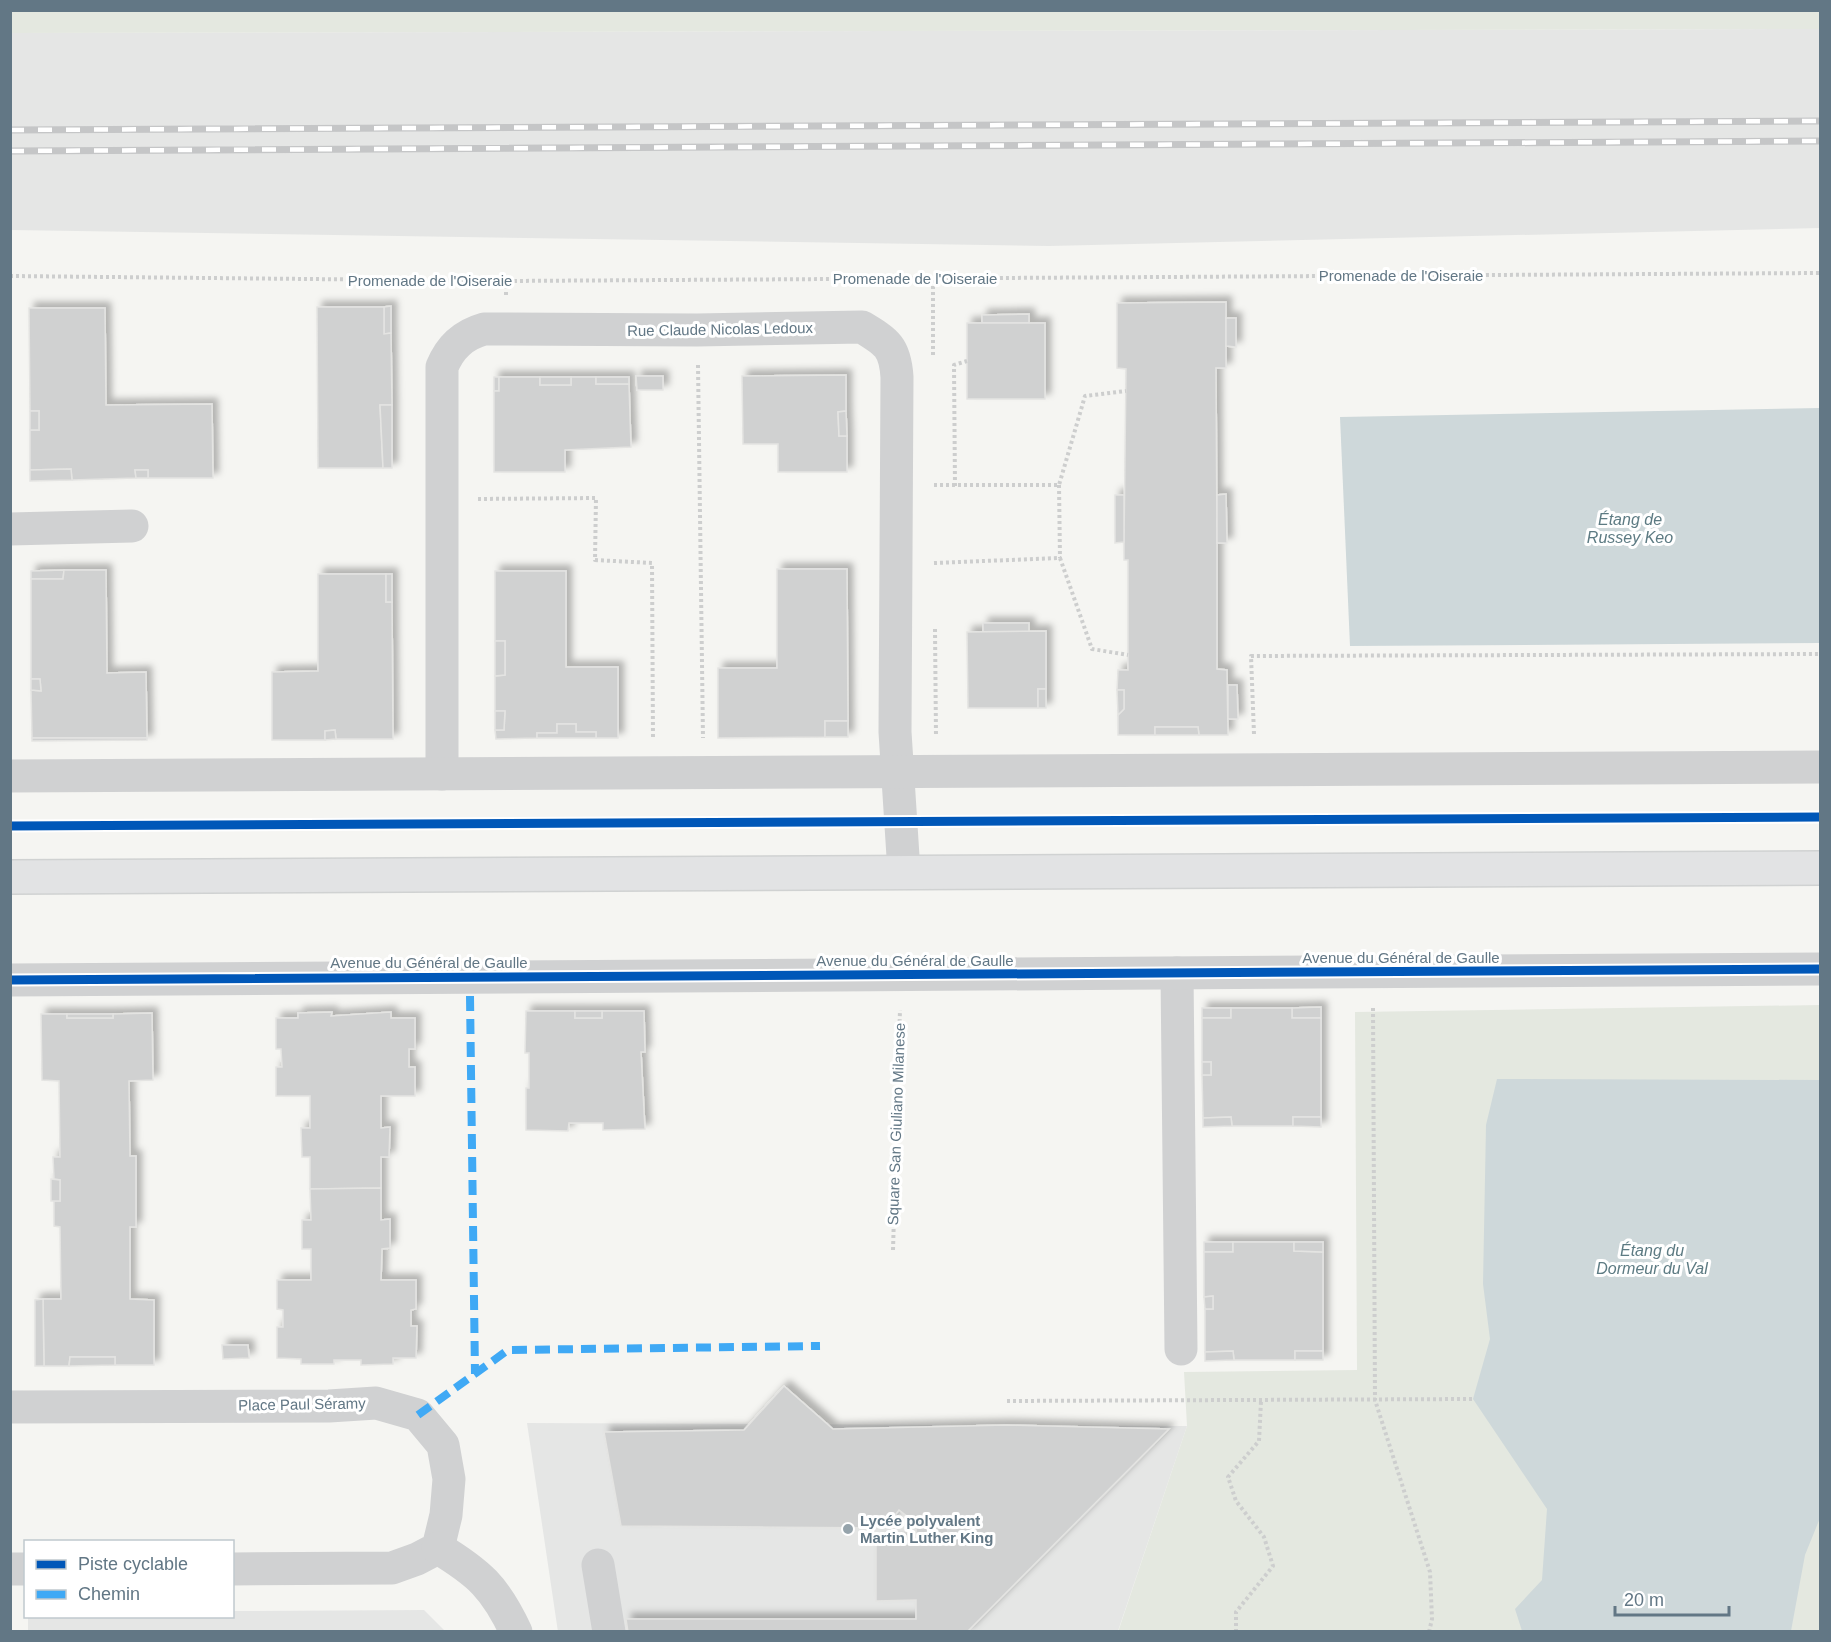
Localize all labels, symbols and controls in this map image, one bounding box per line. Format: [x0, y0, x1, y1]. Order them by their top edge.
street label: Promenade de l'Oiseraie [1319, 267, 1483, 284]
street label: Promenade de l'Oiseraie [833, 270, 997, 287]
street label: Promenade de l'Oiseraie [348, 272, 512, 289]
street label: Rue Claude Nicolas Ledoux [627, 319, 814, 339]
water label: Étang de Russey Keo [1587, 510, 1673, 546]
street label: Avenue du Général de Gaulle [1302, 949, 1500, 966]
street label: Avenue du Général de Gaulle [816, 952, 1014, 969]
street label: Avenue du Général de Gaulle [330, 954, 528, 971]
street label: Square San Giuliano Milanese [884, 1022, 908, 1226]
water label: Étang du Dormeur du Val [1596, 1241, 1708, 1277]
street label: Place Paul Séramy [238, 1394, 366, 1414]
place label: Lycée polyvalent Martin Luther King [860, 1512, 993, 1546]
marker: Lycée polyvalent Martin Luther King [841, 1522, 855, 1536]
legend [24, 1540, 234, 1618]
text: Piste cyclable [78, 1554, 188, 1574]
scale bar [1615, 1579, 1729, 1617]
text: Chemin [78, 1584, 140, 1604]
text: 20 m [1624, 1590, 1664, 1610]

